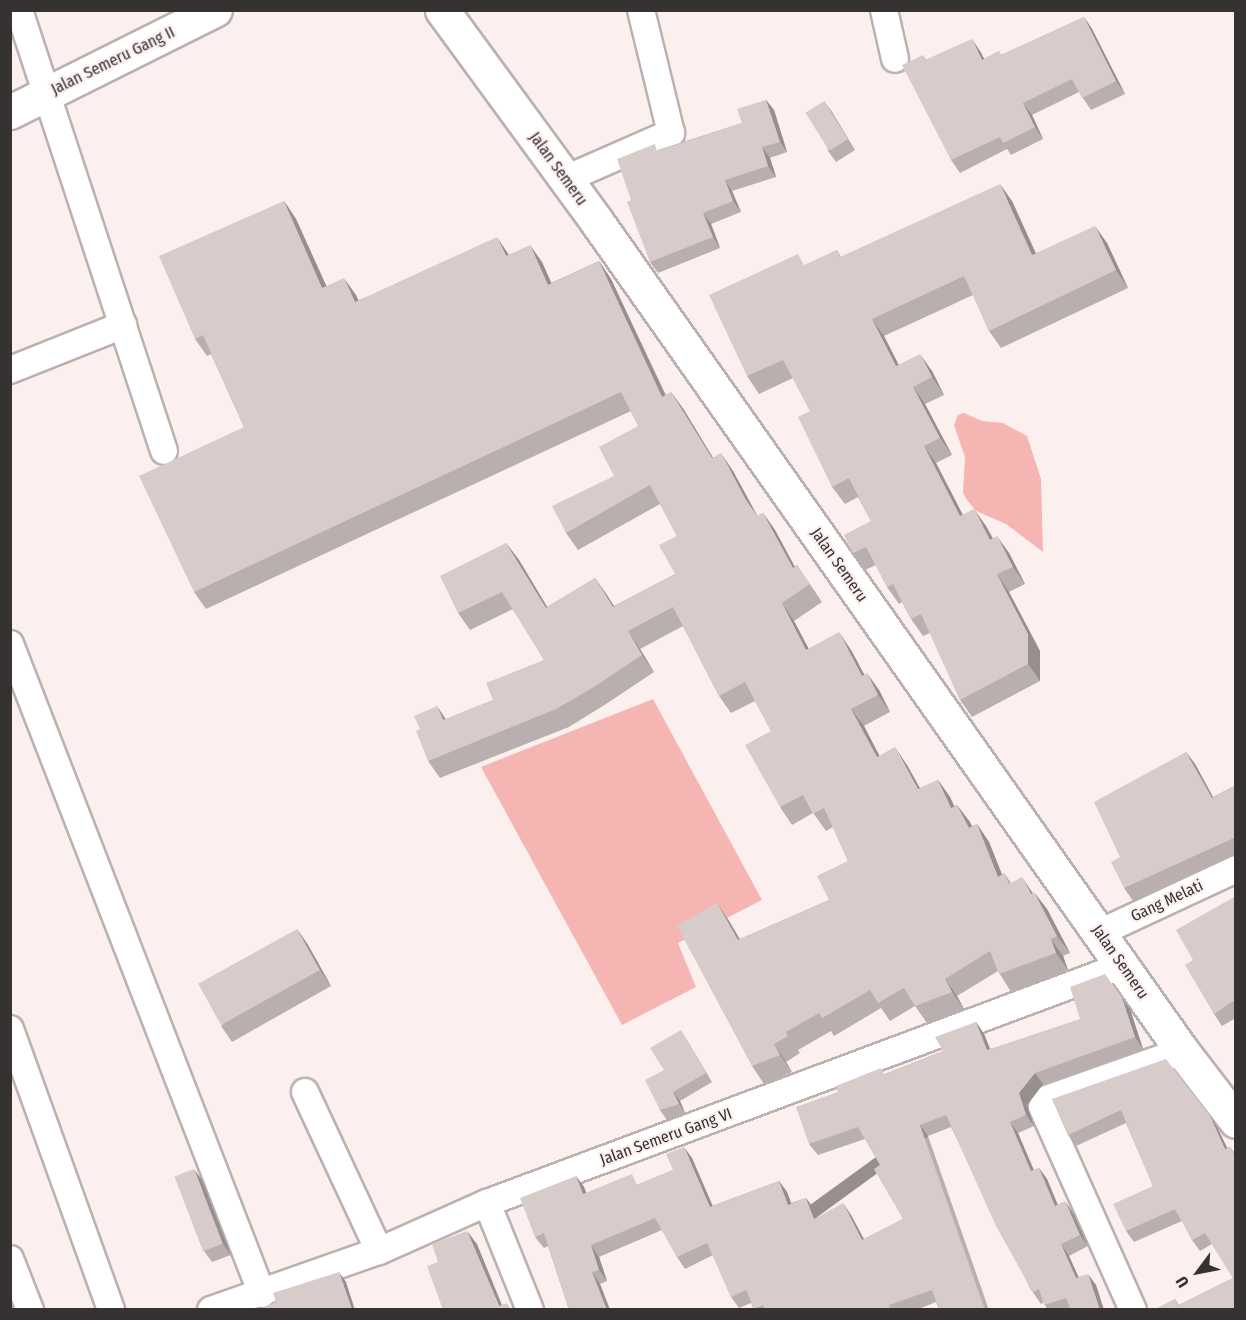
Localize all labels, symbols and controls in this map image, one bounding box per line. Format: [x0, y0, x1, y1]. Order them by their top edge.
street label: Jalan Semeru Gang II [48, 23, 178, 99]
street label: Jalan Semeru [525, 128, 591, 210]
street label: Jalan Semeru [806, 524, 872, 606]
street label: Gang Melati [1128, 876, 1206, 926]
street label: Jalan Semeru [1087, 921, 1153, 1003]
street label: Jalan Semeru Gang VI [597, 1104, 735, 1170]
north arrow [1168, 1242, 1228, 1302]
text: U [1172, 1273, 1193, 1291]

